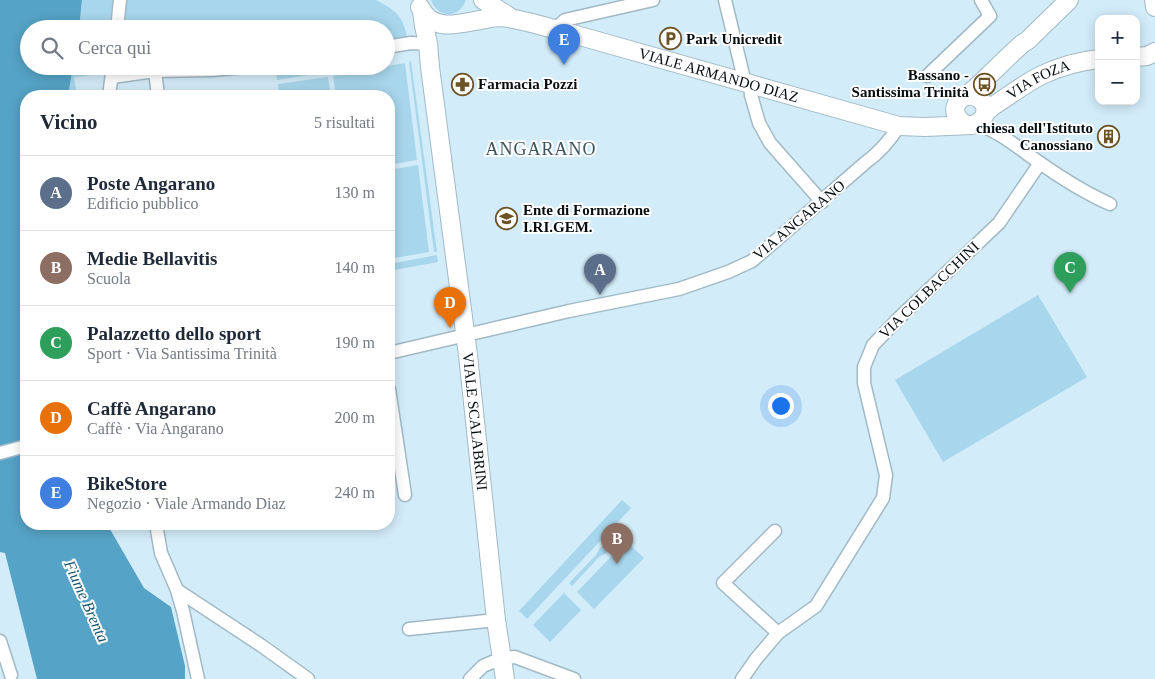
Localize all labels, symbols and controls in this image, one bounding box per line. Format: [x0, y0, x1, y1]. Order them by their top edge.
map controls [1095, 15, 1140, 105]
button: + [1095, 15, 1140, 60]
search box [20, 20, 395, 75]
pin: E [548, 24, 580, 65]
parking icon: Park Unicredit [658, 27, 682, 51]
place label: Park Unicredit [686, 31, 782, 47]
icon: search [38, 34, 66, 62]
text: Cerca qui [78, 37, 151, 58]
street label: VIALE ARMANDO DIAZ [637, 45, 800, 105]
street label: VIA FOZA [1004, 57, 1072, 102]
button: − [1095, 60, 1140, 105]
place label: Bassano - Santissima Trinità [852, 67, 969, 100]
pharmacy icon: Farmacia Pozzi [450, 72, 474, 96]
bus stop icon: Bassano - Santissima Trinità [973, 72, 997, 96]
place label: Farmacia Pozzi [478, 76, 578, 92]
text: Vicino [40, 110, 98, 134]
text: 5 risultati [314, 114, 375, 131]
place label: chiesa dell'Istituto Canossiano [976, 120, 1093, 153]
building icon: chiesa dell'Istituto Canossiano [1097, 125, 1121, 149]
district label: ANGARANO [486, 139, 597, 159]
text: Poste Angarano [87, 173, 215, 194]
street label: VIA ANGARANO [750, 177, 848, 263]
text: A [50, 184, 62, 201]
text: 130 m [335, 184, 375, 201]
text: Edificio pubblico [87, 195, 199, 212]
place label: Ente di Formazione I.RI.GEM. [523, 202, 650, 235]
school or university icon: Ente di Formazione I.RI.GEM. [495, 207, 519, 231]
street label: VIA COLBACCHINI [876, 238, 982, 342]
text: Medie Bellavitis [87, 248, 217, 269]
pin: C [1054, 252, 1086, 293]
pin: A [584, 254, 616, 295]
text: B [51, 259, 61, 276]
text: 140 m [335, 259, 375, 276]
text: Scuola [87, 270, 131, 287]
pin: D [434, 287, 466, 328]
text: Palazzetto dello sport [87, 323, 261, 344]
text: C [50, 334, 62, 351]
text: 190 m [335, 334, 375, 351]
text: Sport · Via Santissima Trinità [87, 345, 277, 362]
street label: VIALE SCALABRINI [460, 352, 490, 491]
your location [768, 393, 794, 419]
text: Caffè Angarano [87, 398, 216, 419]
text: D [50, 409, 62, 426]
text: 200 m [335, 409, 375, 426]
text: Caffè · Via Angarano [87, 420, 224, 437]
text: BikeStore [87, 473, 167, 494]
text: E [51, 484, 61, 501]
text: 240 m [335, 484, 375, 501]
text: Negozio · Viale Armando Diaz [87, 495, 286, 512]
pin: B [601, 523, 633, 564]
water label: Fiume Brenta [61, 557, 112, 645]

